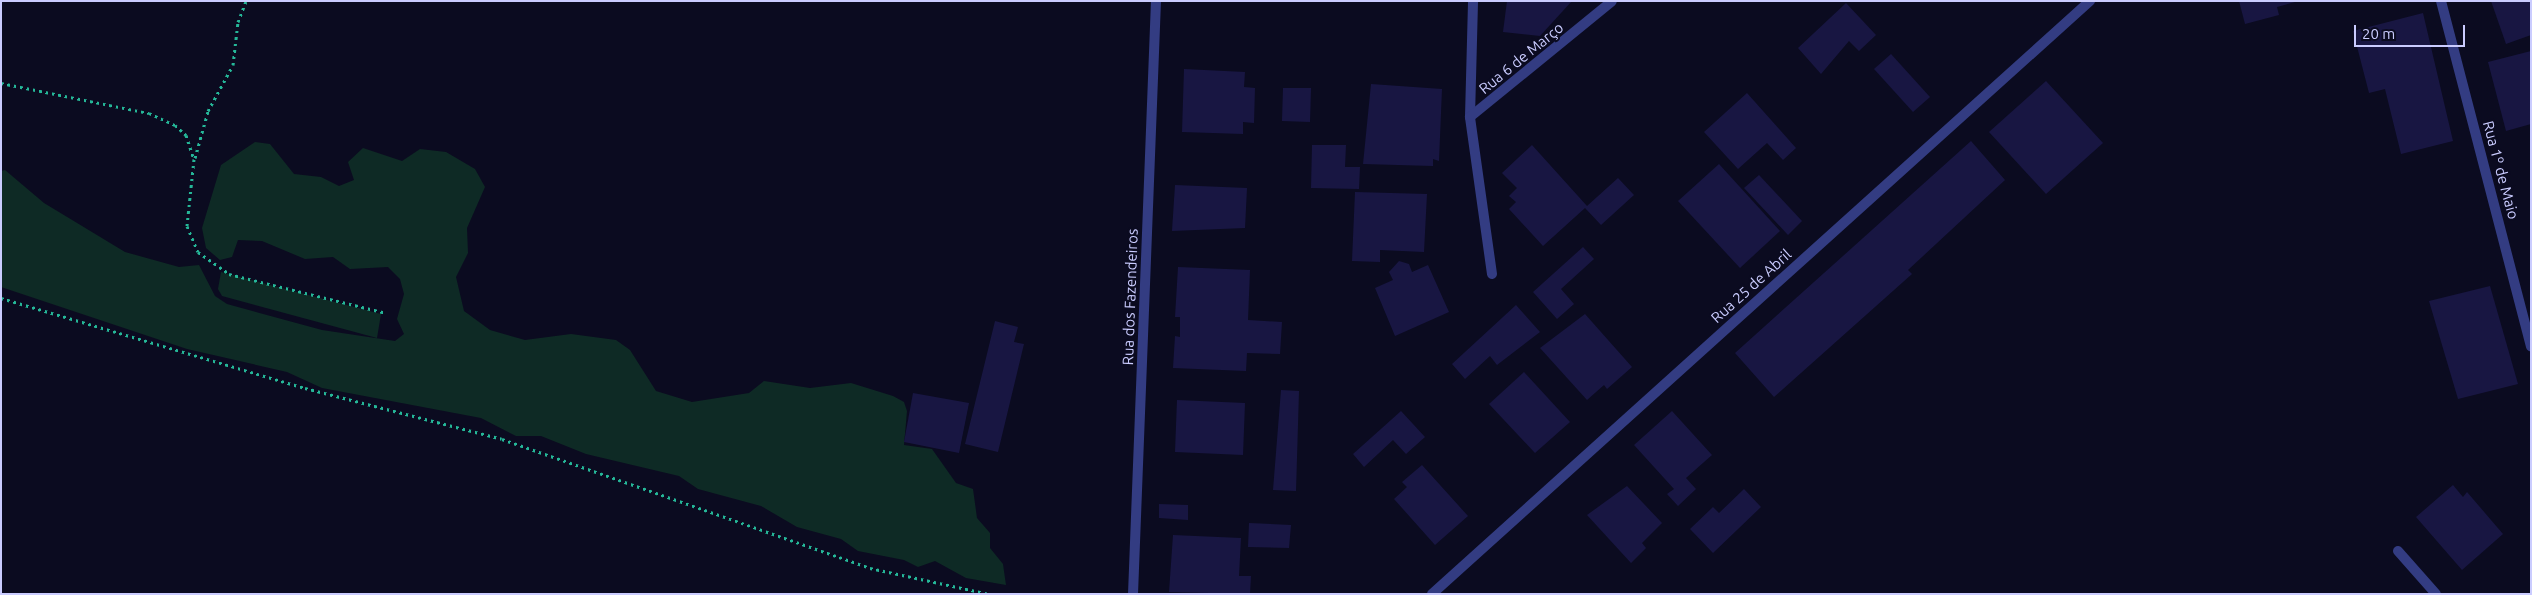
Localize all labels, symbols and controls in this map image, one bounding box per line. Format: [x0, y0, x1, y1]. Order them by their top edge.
scale bar [2357, 15, 2468, 47]
street label: Rua 6 de Março [1475, 18, 1567, 98]
text: 20 m [2362, 25, 2395, 42]
street label: Rua 1º de Maio [2479, 119, 2523, 221]
street label: Rua dos Fazendeiros [1119, 228, 1141, 366]
street label: Rua 25 de Abril [1707, 245, 1795, 327]

